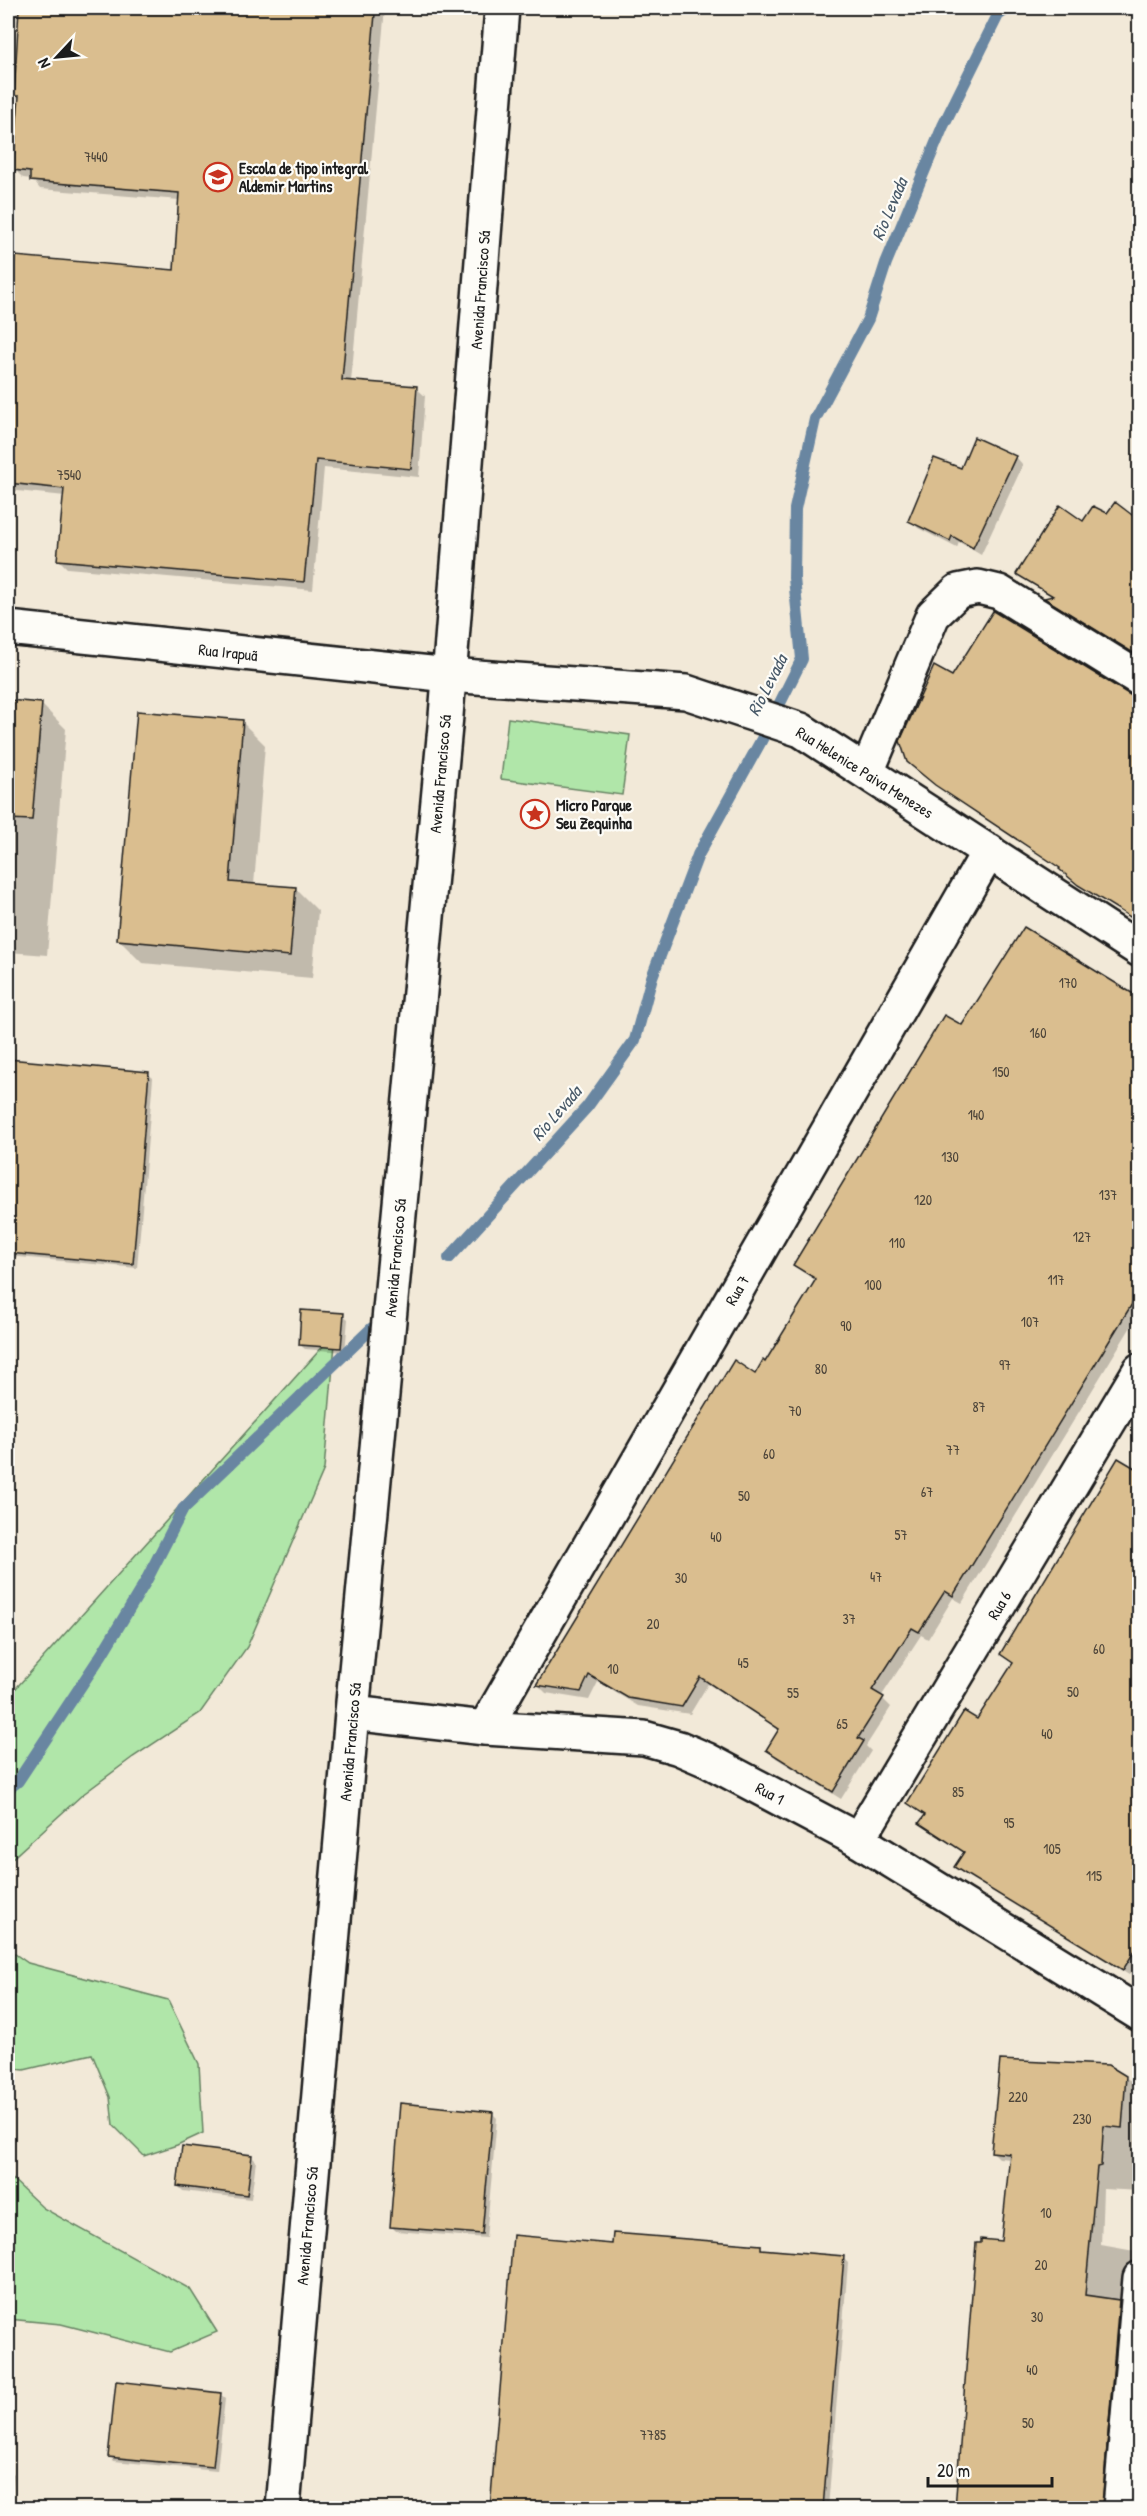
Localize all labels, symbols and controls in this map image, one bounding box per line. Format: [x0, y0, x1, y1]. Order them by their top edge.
north arrow [27, 27, 87, 87]
text: N [32, 54, 55, 72]
house number: 7440 [84, 147, 108, 166]
place label: Escola de tipo integral Aldemir Martins [239, 157, 369, 197]
school or university icon: Escola de tipo integral Aldemir Martins [202, 161, 234, 193]
water label: Rio Levada [865, 172, 914, 244]
street label: Avenida Francisco Sá [465, 230, 495, 350]
house number: 7540 [57, 465, 81, 484]
street label: Rua Irapuã [197, 638, 259, 666]
water label: Rio Levada [741, 648, 794, 720]
street label: Avenida Francisco Sá [424, 714, 456, 834]
street label: Rua Helenice Paiva Menezes [792, 721, 938, 823]
place label: Micro Parque Seu Zequinha [556, 794, 633, 835]
place icon: Micro Parque Seu Zequinha [519, 798, 551, 830]
house number: 170 [1059, 973, 1077, 992]
house number: 160 [1030, 1023, 1046, 1042]
house number: 150 [992, 1062, 1010, 1081]
water label: Rio Levada [525, 1079, 588, 1146]
house number: 140 [968, 1105, 984, 1124]
house number: 130 [941, 1147, 959, 1166]
house number: 137 [1099, 1185, 1117, 1204]
house number: 120 [914, 1190, 932, 1209]
street label: Avenida Francisco Sá [379, 1198, 411, 1318]
house number: 127 [1073, 1227, 1091, 1246]
house number: 110 [889, 1233, 905, 1252]
house number: 117 [1047, 1270, 1065, 1289]
street label: Rua 7 [720, 1271, 754, 1309]
house number: 100 [864, 1275, 882, 1294]
house number: 107 [1021, 1312, 1039, 1331]
house number: 90 [840, 1316, 852, 1335]
house number: 97 [999, 1355, 1011, 1374]
house number: 80 [815, 1359, 827, 1378]
house number: 87 [973, 1397, 986, 1416]
house number: 70 [788, 1401, 802, 1420]
house number: 77 [946, 1440, 960, 1459]
house number: 60 [763, 1444, 775, 1463]
house number: 67 [921, 1482, 933, 1501]
house number: 50 [738, 1486, 750, 1505]
house number: 57 [895, 1525, 907, 1544]
house number: 40 [710, 1527, 722, 1546]
house number: 47 [870, 1567, 882, 1586]
house number: 30 [675, 1568, 687, 1587]
street label: Rua 6 [982, 1586, 1016, 1624]
house number: 37 [842, 1609, 856, 1628]
house number: 20 [647, 1614, 659, 1633]
house number: 60 [1093, 1639, 1105, 1658]
house number: 45 [737, 1653, 749, 1672]
house number: 10 [607, 1659, 619, 1678]
street label: Avenida Francisco Sá [334, 1682, 366, 1802]
house number: 50 [1067, 1682, 1079, 1701]
house number: 55 [787, 1683, 799, 1702]
house number: 65 [836, 1714, 848, 1733]
house number: 40 [1041, 1724, 1053, 1743]
street label: Rua 1 [752, 1776, 788, 1810]
house number: 85 [952, 1782, 964, 1801]
house number: 95 [1003, 1813, 1015, 1832]
house number: 105 [1043, 1839, 1061, 1858]
house number: 115 [1086, 1866, 1102, 1885]
house number: 220 [1008, 2087, 1028, 2106]
house number: 230 [1072, 2109, 1092, 2128]
street label: Avenida Francisco Sá [291, 2166, 323, 2286]
house number: 10 [1040, 2203, 1052, 2222]
house number: 20 [1035, 2255, 1047, 2274]
house number: 30 [1031, 2307, 1043, 2326]
house number: 40 [1026, 2360, 1038, 2379]
house number: 50 [1022, 2413, 1034, 2432]
house number: 7785 [640, 2425, 666, 2444]
scale bar [928, 2450, 1052, 2488]
text: 20 m [937, 2458, 970, 2483]

